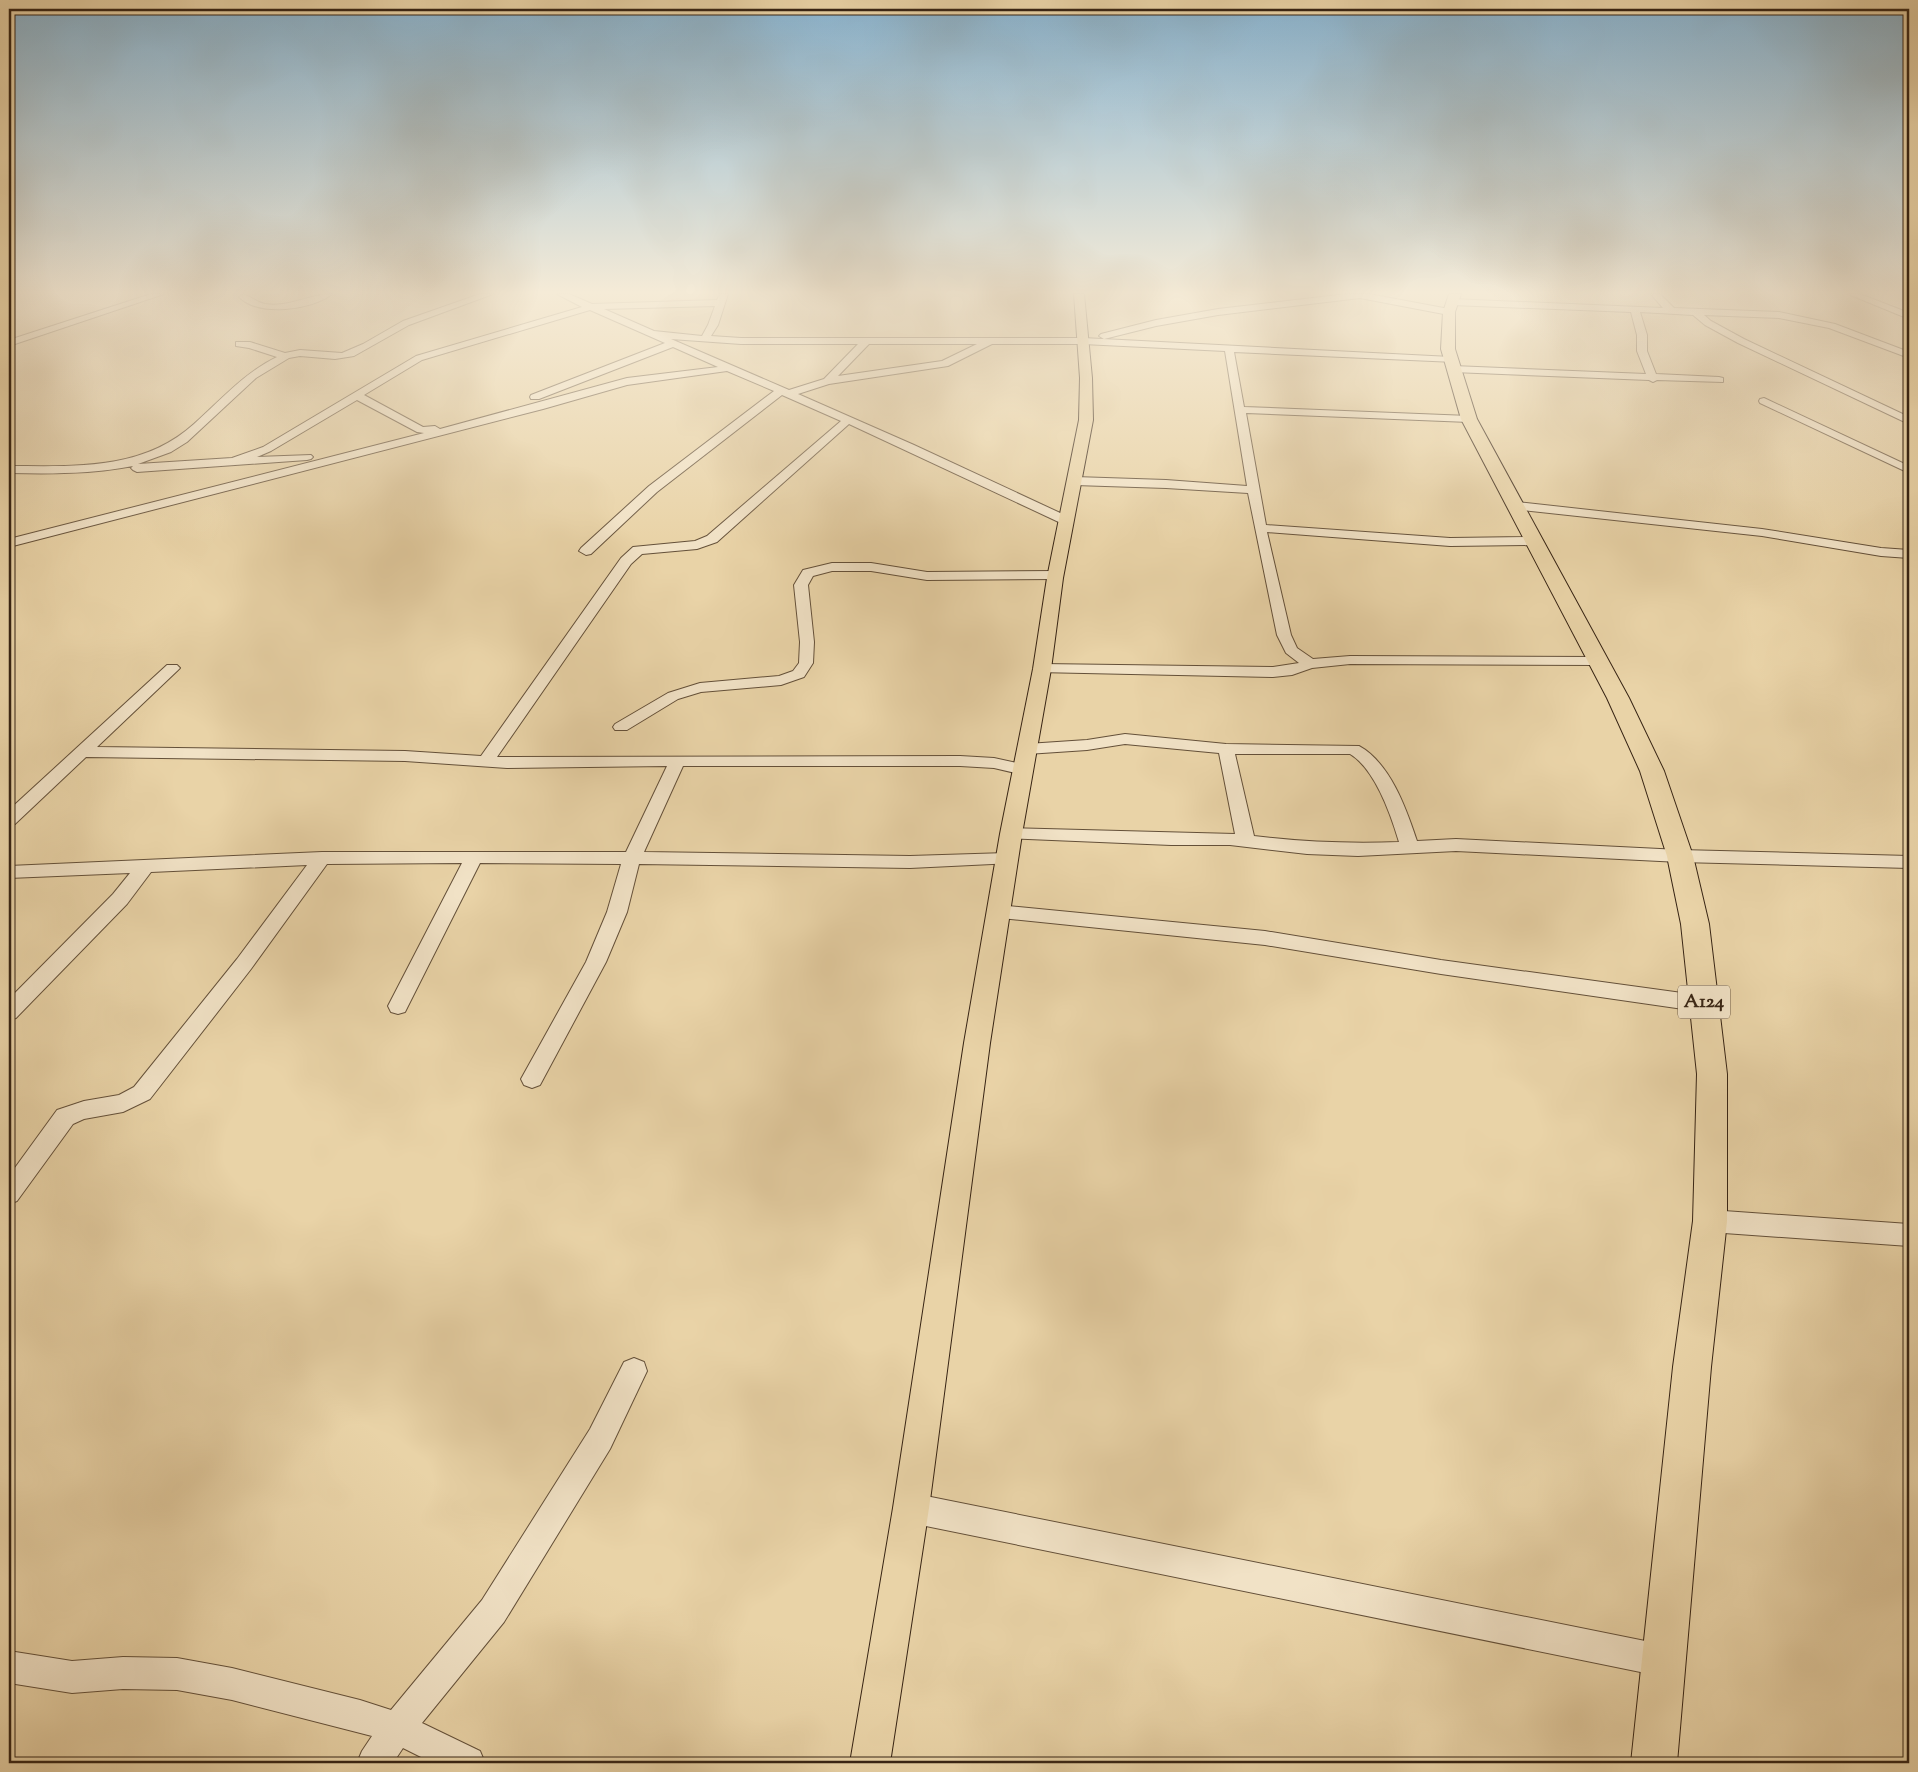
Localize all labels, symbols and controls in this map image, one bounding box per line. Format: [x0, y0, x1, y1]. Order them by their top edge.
road number: A124 [1678, 986, 1730, 1019]

